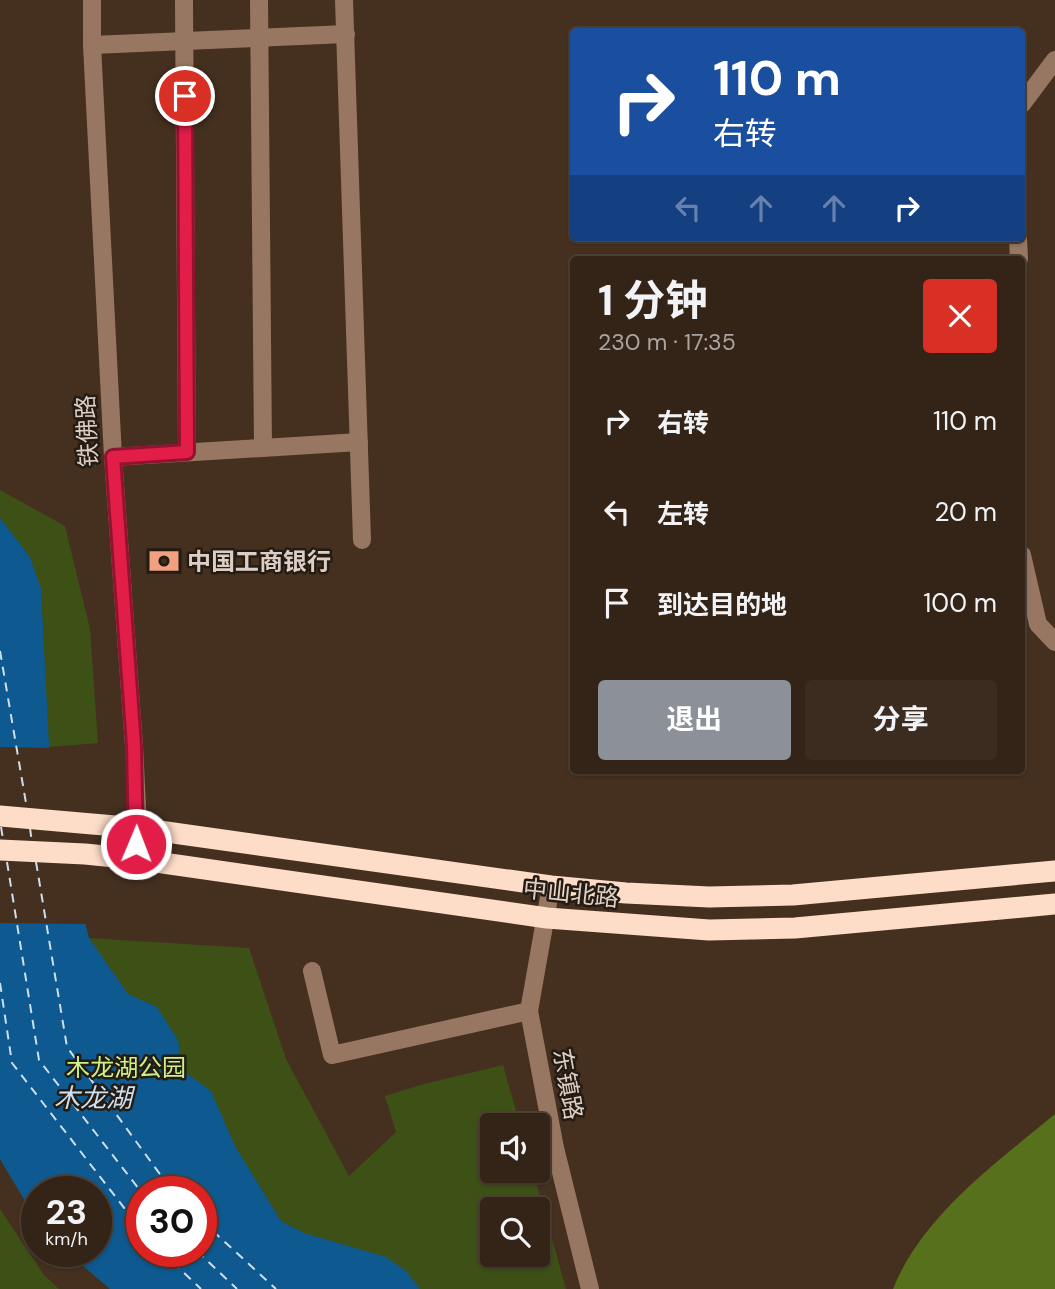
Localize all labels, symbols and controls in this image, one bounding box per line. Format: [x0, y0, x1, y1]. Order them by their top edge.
text: 110 m [713, 46, 841, 110]
icon: right [598, 56, 689, 147]
pin [155, 66, 215, 126]
icon: arrive [166, 77, 204, 115]
text: 右转 [713, 113, 777, 155]
icon: left [669, 189, 707, 227]
icon: ahead [742, 189, 780, 227]
icon: ahead [815, 189, 853, 227]
icon: right [888, 189, 926, 227]
text: 1 分钟 [598, 273, 707, 328]
button: close [923, 279, 997, 353]
text: 230 m · 17:35 [598, 327, 736, 357]
street label: 铁佛路 [70, 394, 104, 468]
icon: right [598, 402, 636, 440]
text: 110 m [933, 404, 997, 438]
text: 右转 [657, 406, 709, 440]
icon: left [598, 493, 636, 531]
text: 20 m [934, 495, 997, 529]
text: 左转 [657, 497, 709, 531]
bank icon: 中国工商银行 [147, 544, 181, 578]
place label: 中国工商银行 [187, 546, 331, 577]
icon: arrive [598, 584, 636, 622]
text: 100 m [923, 586, 997, 620]
text: 到达目的地 [657, 588, 787, 622]
button: 退出 [598, 680, 791, 760]
button: 分享 [805, 680, 997, 760]
position arrow [99, 807, 173, 881]
street label: 中山北路 [522, 873, 620, 913]
street label: 东镇路 [546, 1046, 590, 1122]
park label: 木龙湖公园 [66, 1052, 186, 1083]
water label: 木龙湖 [54, 1081, 136, 1115]
map controls [480, 1113, 550, 1267]
button: sound [480, 1113, 550, 1183]
speed limit sign: 30 [126, 1176, 217, 1267]
text: 23 [46, 1189, 87, 1235]
button: search [480, 1197, 550, 1267]
text: km/h [45, 1227, 88, 1251]

